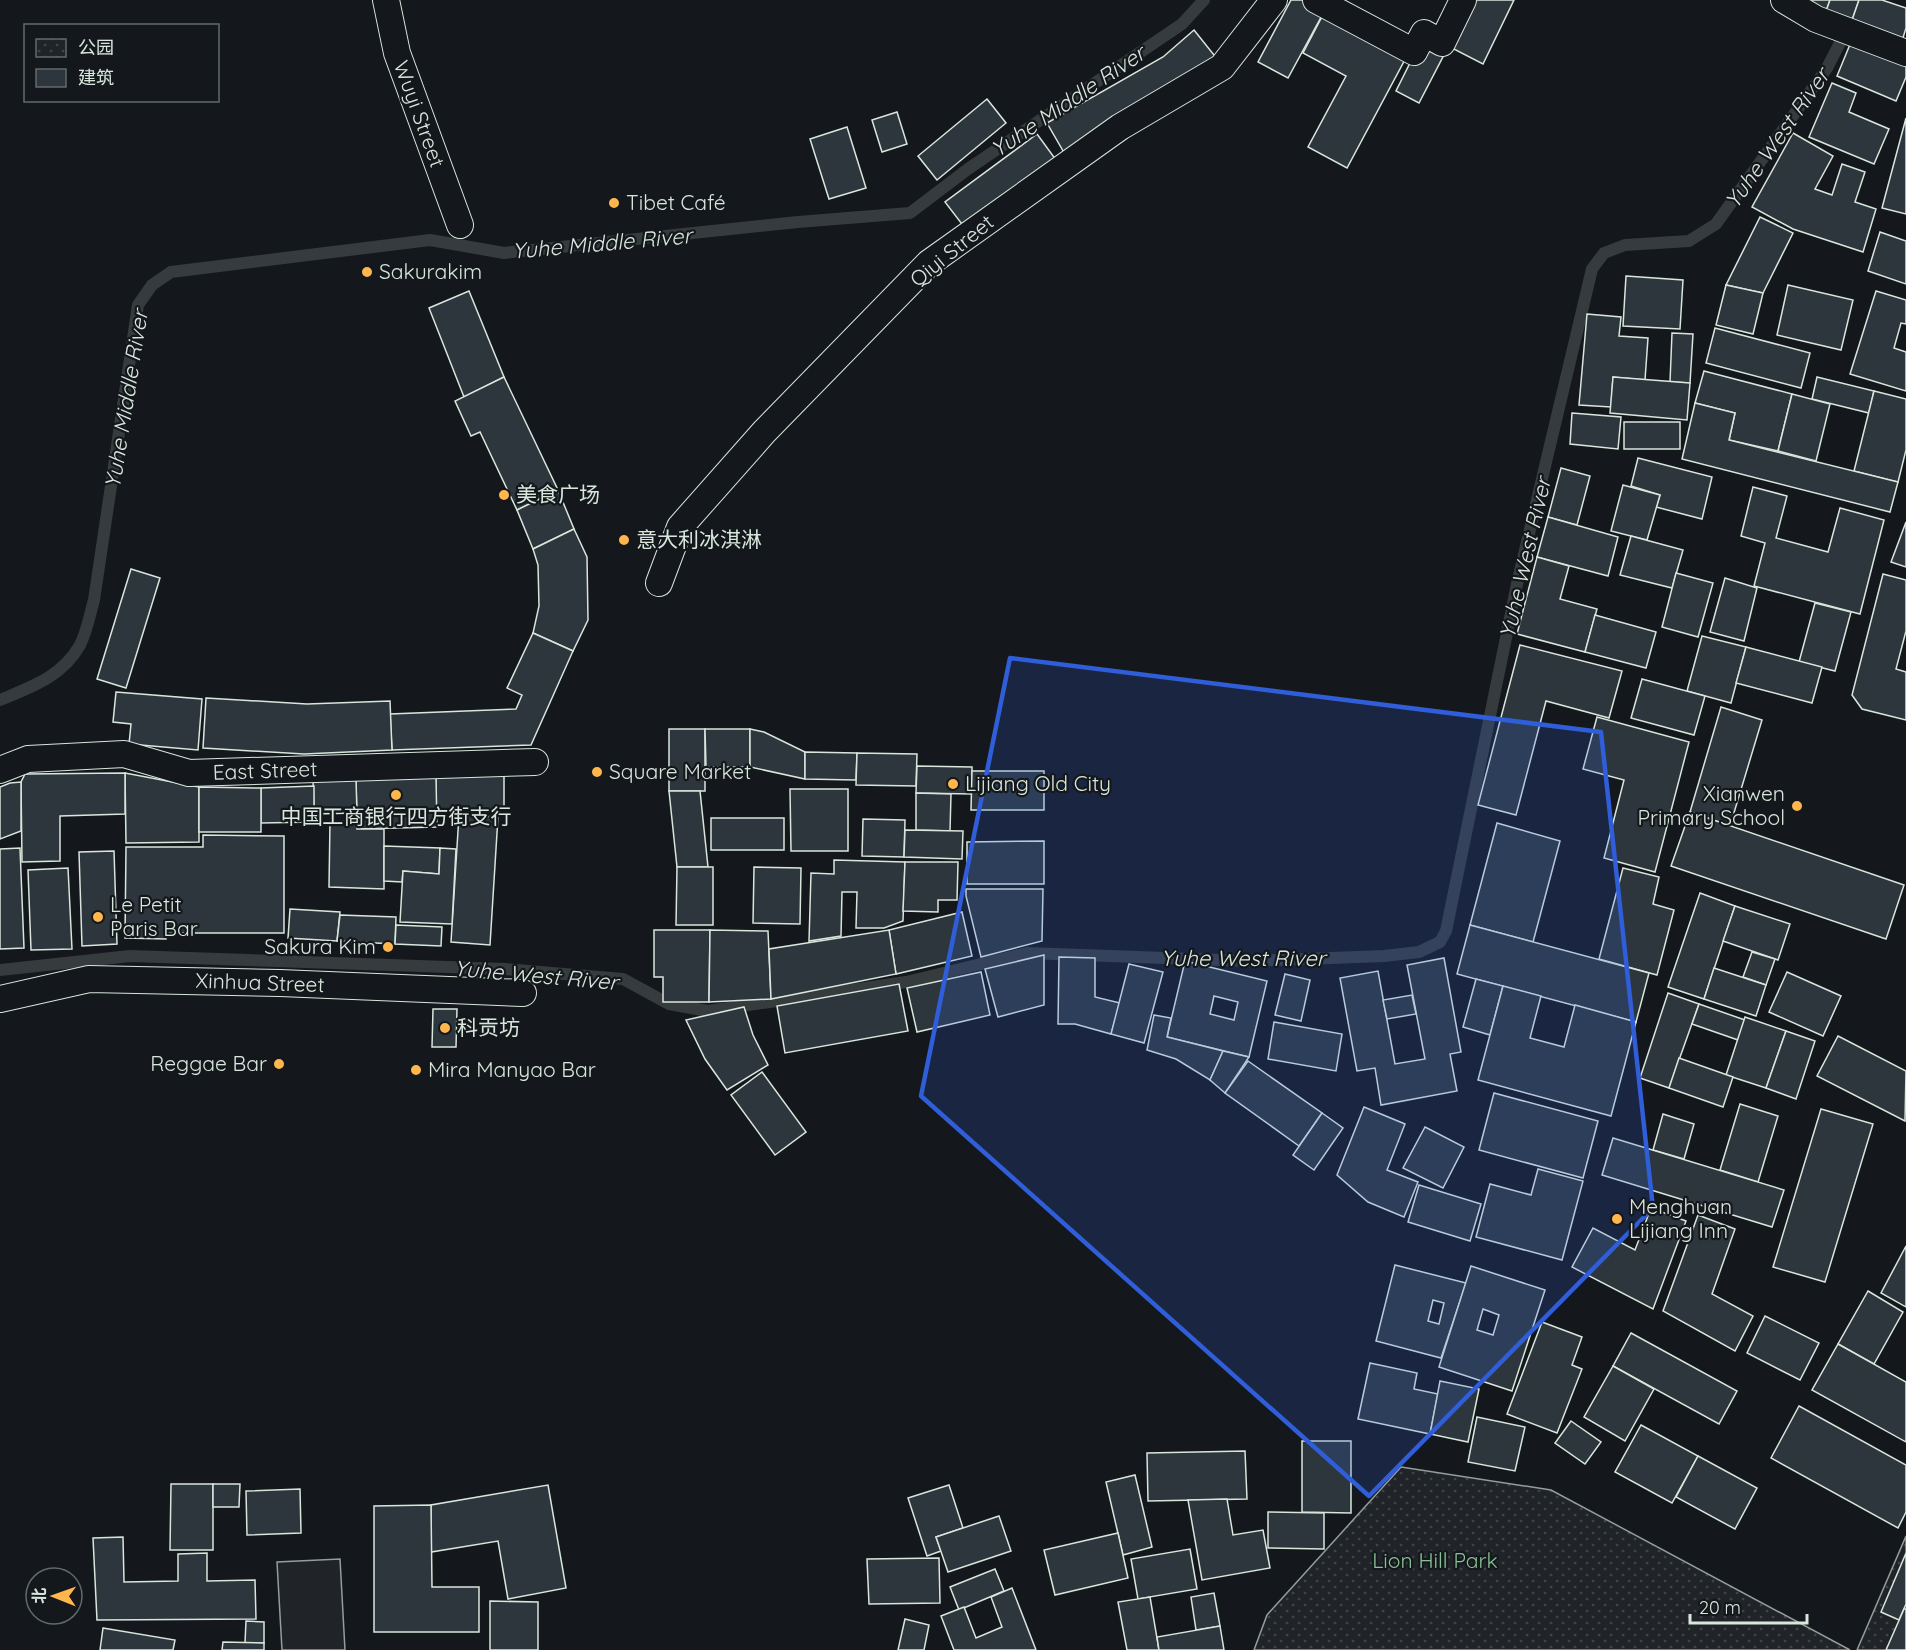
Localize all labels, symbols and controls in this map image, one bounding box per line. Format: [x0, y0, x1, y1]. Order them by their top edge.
legend [24, 24, 219, 102]
text: 公园 [78, 36, 114, 59]
water label: Yuhe Middle River [986, 38, 1153, 163]
street label: Wuyi Street [389, 57, 451, 171]
water label: Yuhe West River [1718, 61, 1837, 213]
text: 建筑 [78, 66, 114, 89]
place label: Tibet Café [626, 189, 726, 215]
marker: Tibet Café [607, 196, 621, 210]
street label: Qiyi Street [904, 209, 999, 292]
water label: Yuhe Middle River [511, 221, 695, 265]
place label: Sakurakim [379, 258, 482, 284]
marker: Sakurakim [360, 265, 374, 279]
water label: Yuhe Middle River [98, 305, 154, 490]
water label: Yuhe West River [1493, 472, 1558, 641]
place label: 美食广场 [516, 481, 600, 507]
marker: 美食广场 [497, 488, 511, 502]
place label: 意大利冰淇淋 [636, 526, 762, 552]
marker: 意大利冰淇淋 [617, 533, 631, 547]
street label: East Street [212, 755, 318, 785]
place label: Square Market [609, 758, 751, 784]
marker: Square Market [590, 765, 604, 779]
place label: Lijiang Old City [965, 770, 1111, 796]
marker: Lijiang Old City [946, 777, 960, 791]
place label: Xianwen Primary School [1637, 780, 1785, 830]
marker: 中国工商银行四方街支行 [389, 788, 403, 802]
marker: Xianwen Primary School [1790, 799, 1804, 813]
place label: 中国工商银行四方街支行 [281, 803, 512, 829]
place label: Le Petit Paris Bar [110, 891, 198, 941]
marker: Le Petit Paris Bar [91, 910, 105, 924]
place label: Sakura Kim [264, 933, 376, 959]
marker: Sakura Kim [381, 940, 395, 954]
water label: Yuhe West River [1161, 944, 1328, 972]
water label: Yuhe West River [453, 954, 622, 996]
street label: Xinhua Street [195, 967, 325, 997]
place label: 科贡坊 [457, 1014, 520, 1040]
marker: 科贡坊 [438, 1021, 452, 1035]
place label: Reggae Bar [150, 1050, 267, 1076]
place label: Mira Manyao Bar [428, 1056, 596, 1082]
marker: Reggae Bar [272, 1057, 286, 1071]
marker: Mira Manyao Bar [409, 1063, 423, 1077]
place label: Menghuan Lijiang Inn [1629, 1193, 1732, 1243]
marker: Menghuan Lijiang Inn [1610, 1212, 1624, 1226]
park label: Lion Hill Park [1372, 1547, 1498, 1573]
north arrow [24, 1566, 84, 1626]
scale bar [1690, 1587, 1807, 1625]
text: 北 [29, 1588, 49, 1604]
text: 20 m [1699, 1596, 1741, 1619]

